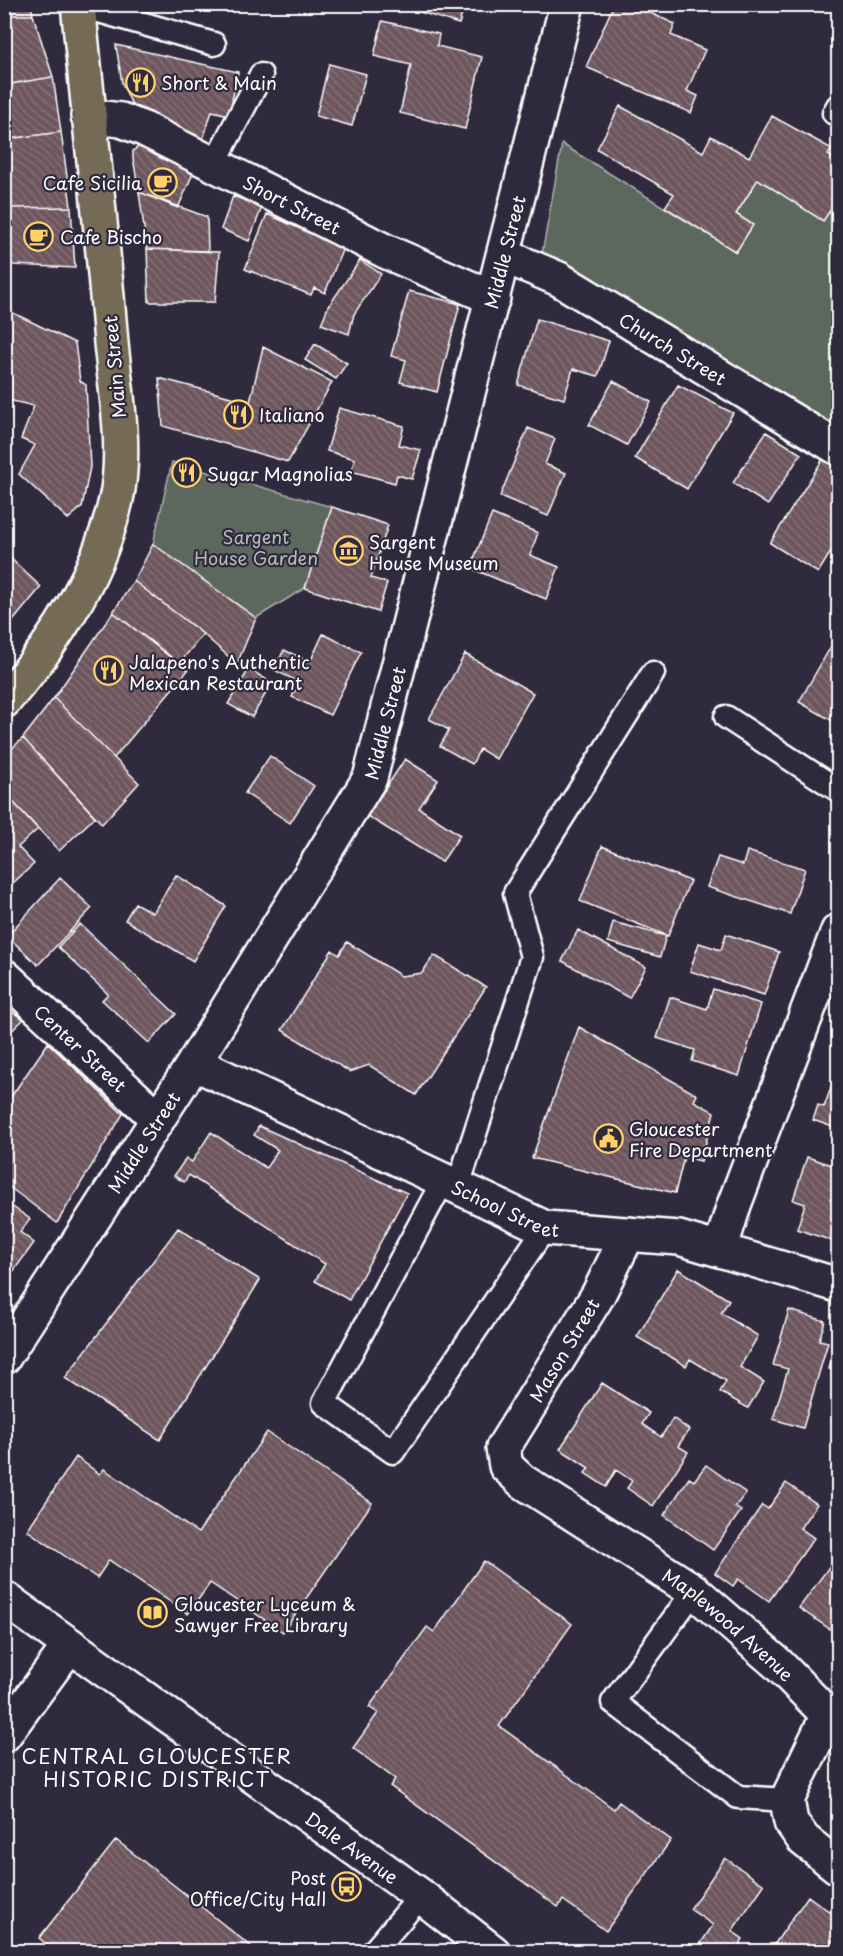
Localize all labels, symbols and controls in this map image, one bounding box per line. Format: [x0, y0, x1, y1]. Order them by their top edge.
restaurant icon: Short & Main [124, 66, 156, 98]
place label: Short & Main [161, 69, 277, 96]
cafe icon: Cafe Sicilia [147, 166, 179, 198]
street label: Short Street [238, 168, 346, 240]
place label: Cafe Sicilia [43, 169, 142, 196]
street label: Middle Street [477, 192, 531, 311]
cafe icon: Cafe Bischo [23, 220, 55, 252]
place label: Cafe Bischo [60, 223, 162, 250]
street label: Church Street [614, 305, 732, 391]
street label: Main Street [96, 315, 132, 419]
restaurant icon: Italiano [222, 398, 254, 430]
place label: Italiano [259, 401, 325, 428]
restaurant icon: Sugar Magnolias [170, 457, 202, 489]
place label: Sugar Magnolias [207, 460, 353, 487]
park label: Sargent House Garden [194, 523, 318, 571]
place label: Sargent House Museum [369, 528, 499, 576]
museum icon: Sargent House Museum [332, 535, 364, 567]
place label: Jalapeno's Authentic Mexican Restaurant [129, 648, 310, 696]
restaurant icon: Jalapeno's Authentic Mexican Restaurant [92, 655, 124, 687]
street label: Middle Street [357, 663, 411, 782]
street label: Center Street [29, 997, 133, 1097]
street label: Middle Street [100, 1086, 186, 1198]
place label: Gloucester Fire Department [629, 1115, 772, 1163]
public building icon: Gloucester Fire Department [592, 1122, 624, 1154]
street label: School Street [447, 1173, 560, 1243]
street label: Mason Street [522, 1293, 606, 1407]
street label: Maplewood Avenue [658, 1561, 801, 1687]
place label: Gloucester Lyceum & Sawyer Free Library [174, 1590, 356, 1638]
library icon: Gloucester Lyceum & Sawyer Free Library [137, 1597, 169, 1629]
district label: CENTRAL GLOUCESTER HISTORIC DISTRICT [22, 1741, 292, 1794]
street label: Dale Avenue [300, 1804, 405, 1890]
place label: Post Office/City Hall [190, 1864, 326, 1912]
bus stop icon: Post Office/City Hall [331, 1871, 363, 1903]

